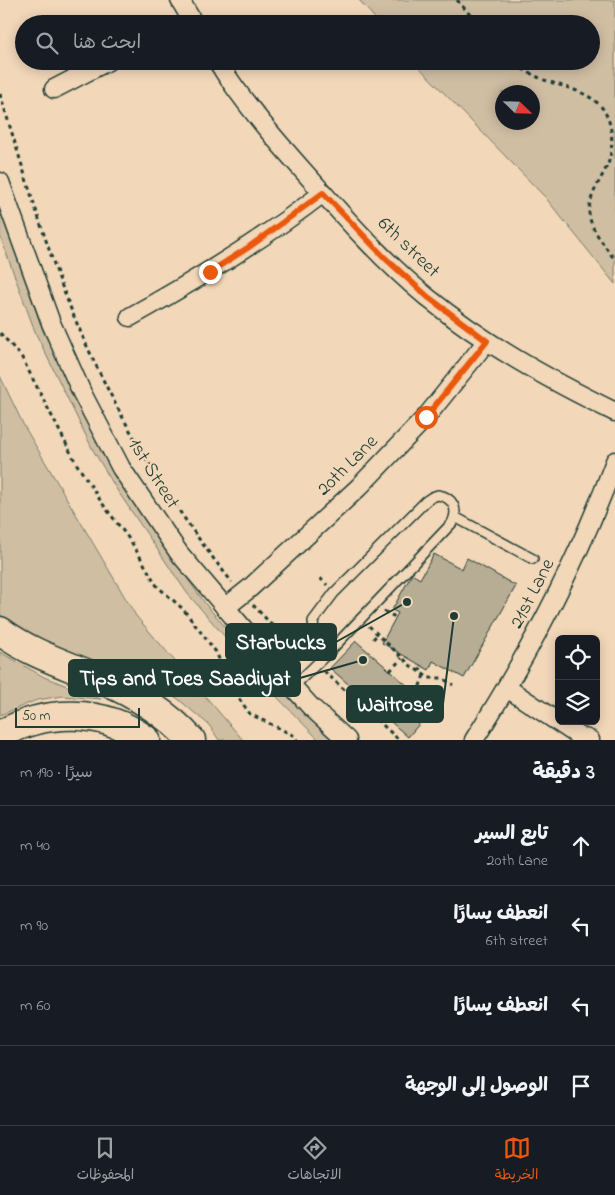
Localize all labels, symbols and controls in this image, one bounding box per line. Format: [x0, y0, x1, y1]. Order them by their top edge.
search box [15, 15, 600, 70]
icon: search [33, 29, 61, 57]
text: ابحث هنا [73, 30, 141, 57]
north arrow [495, 85, 540, 130]
street label: 6th street [370, 211, 446, 286]
route end [199, 261, 222, 284]
route start [415, 406, 438, 429]
street label: 20th Lane [311, 429, 385, 503]
street label: 1st Street [120, 433, 186, 515]
street label: 21st Lane [503, 554, 563, 634]
callout: Starbucks [226, 624, 336, 660]
text: Starbucks [236, 629, 327, 659]
map controls [555, 635, 600, 725]
button: locate [555, 635, 600, 680]
callout: Tips and Toes Saadiyat [69, 660, 300, 696]
text: Tips and Toes Saadiyat [79, 665, 292, 697]
button: layers [555, 680, 600, 725]
callout: Waitrose [347, 686, 443, 722]
text: Waitrose [357, 691, 434, 721]
scale bar [15, 705, 140, 728]
text: 50 m [22, 706, 50, 727]
text: 3 دقيقة [533, 758, 595, 788]
text: سيرًا · 190 m [20, 761, 93, 785]
text: تابع السير [476, 821, 548, 848]
icon: ahead [567, 832, 595, 860]
text: 40 m [20, 834, 50, 858]
text: 20th Lane [487, 849, 548, 873]
text: انعطف يسارًا [453, 901, 548, 928]
icon: left [567, 912, 595, 940]
text: 90 m [20, 914, 48, 938]
text: 6th street [486, 929, 548, 953]
icon: left [567, 992, 595, 1020]
text: انعطف يسارًا [453, 993, 548, 1020]
text: 60 m [20, 994, 50, 1018]
icon: arrive [567, 1072, 595, 1100]
text: الوصول إلى الوجهة [405, 1073, 548, 1100]
tab: المحفوظات [77, 1134, 134, 1187]
tab: الاتجاهات [287, 1134, 342, 1187]
tab: الخريطة [495, 1134, 538, 1187]

